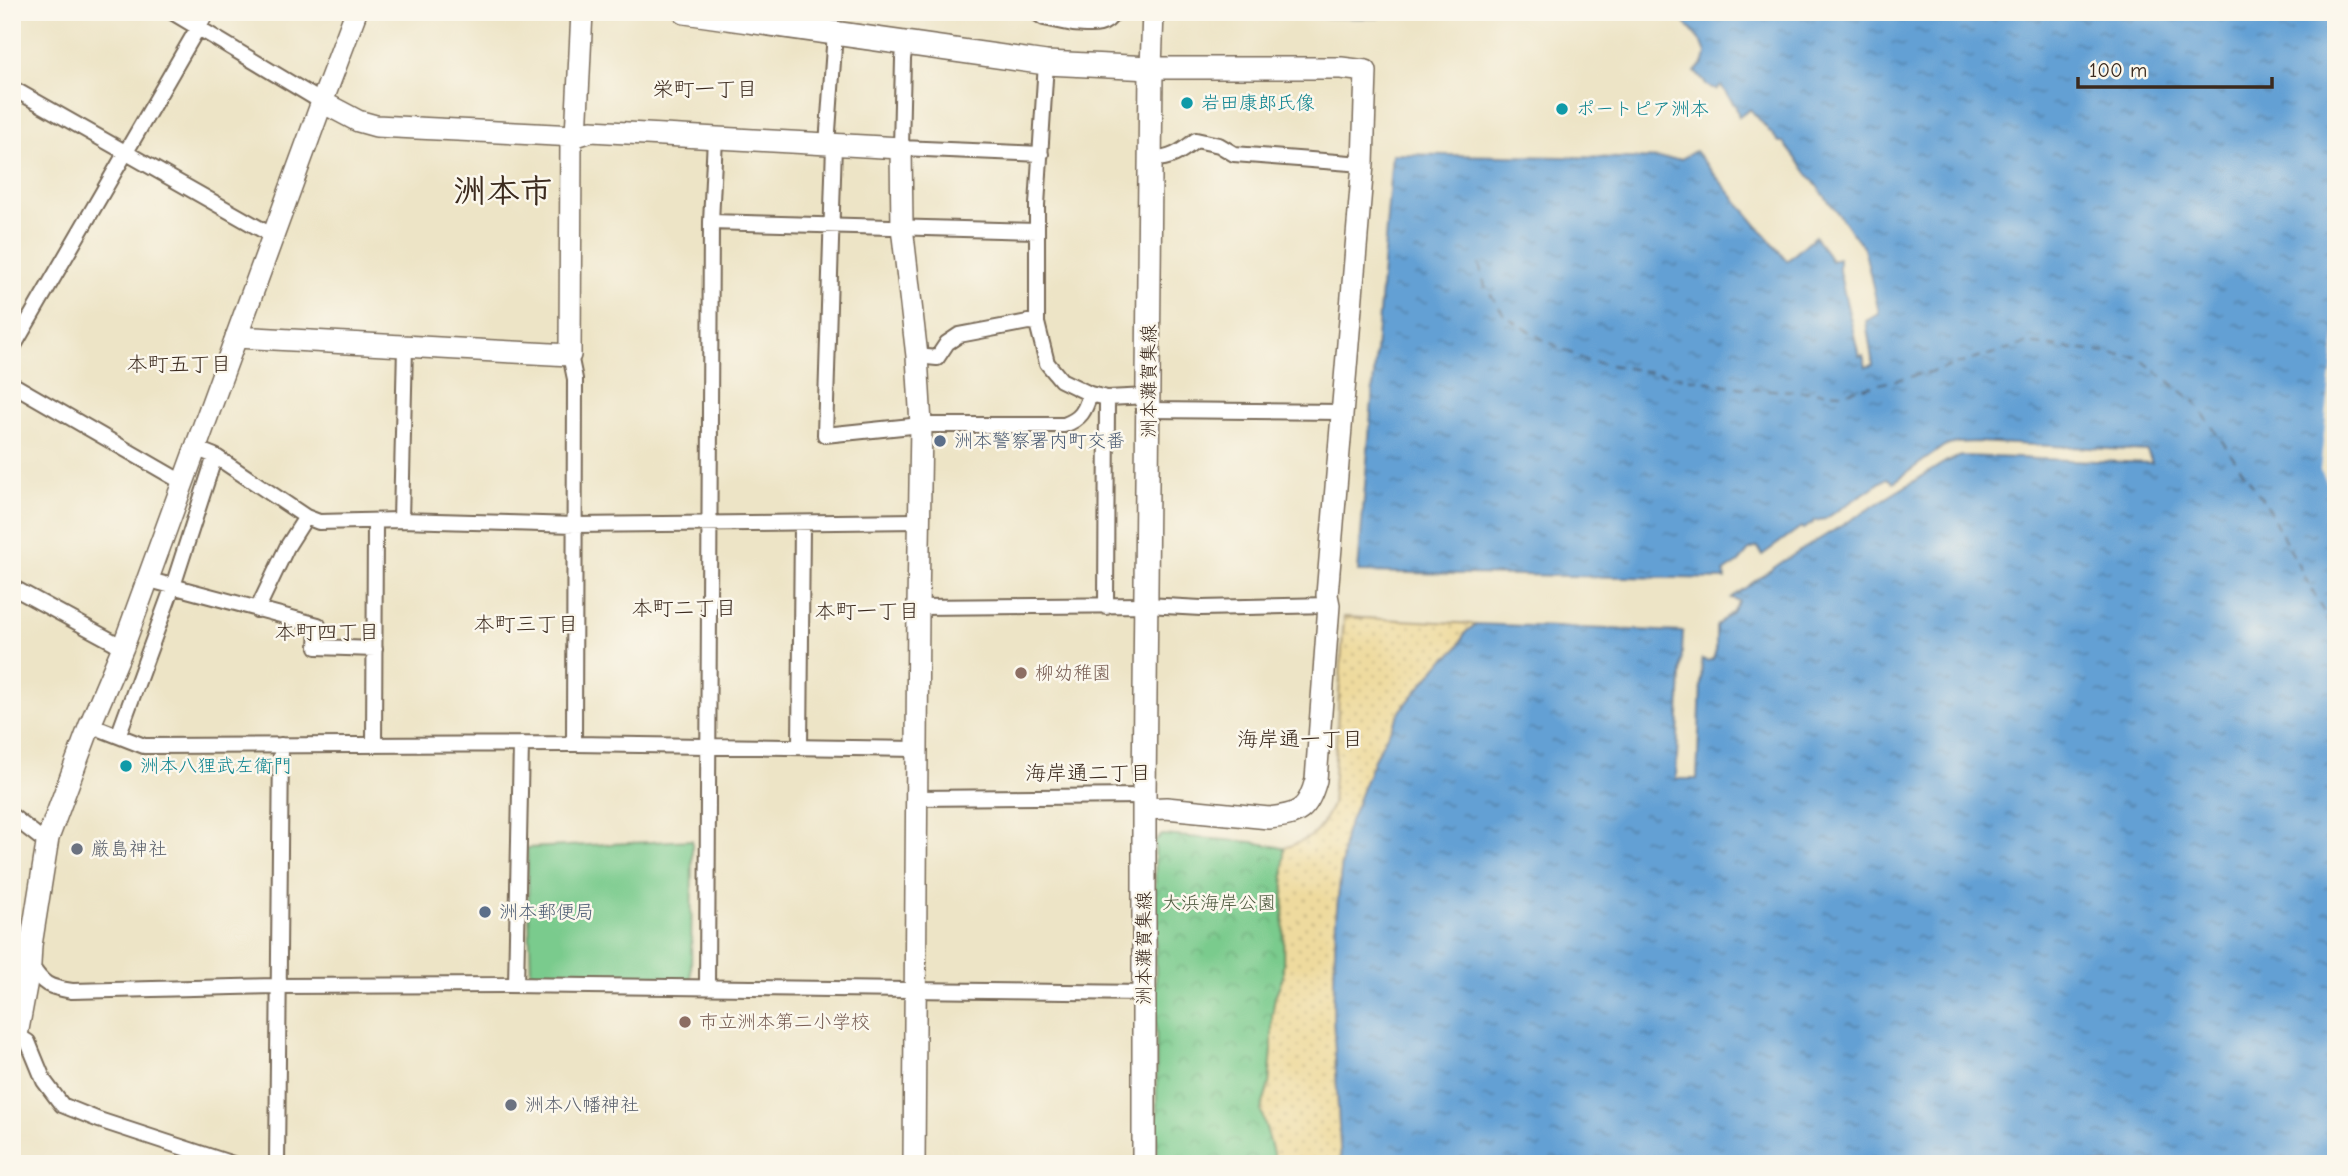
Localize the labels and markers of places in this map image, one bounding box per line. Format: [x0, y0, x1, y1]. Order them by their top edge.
place label: 岩田康郎氏像 [1201, 92, 1315, 114]
marker: 岩田康郎氏像 [1179, 95, 1195, 111]
place label: ポートピア洲本 [1576, 98, 1709, 120]
marker: ポートピア洲本 [1554, 101, 1570, 117]
place label: 洲本警察署内町交番 [954, 430, 1125, 452]
marker: 洲本警察署内町交番 [932, 433, 948, 449]
place label: 柳幼稚園 [1035, 662, 1111, 684]
marker: 柳幼稚園 [1013, 665, 1029, 681]
place label: 洲本八狸武左衛門 [140, 755, 292, 777]
marker: 洲本八狸武左衛門 [118, 758, 134, 774]
place label: 厳島神社 [91, 838, 167, 860]
marker: 厳島神社 [69, 841, 85, 857]
place label: 洲本郵便局 [499, 901, 594, 923]
marker: 洲本郵便局 [477, 904, 493, 920]
place label: 市立洲本第二小学校 [699, 1011, 870, 1033]
marker: 市立洲本第二小学校 [677, 1014, 693, 1030]
place label: 洲本八幡神社 [525, 1094, 639, 1116]
marker: 洲本八幡神社 [503, 1097, 519, 1113]

